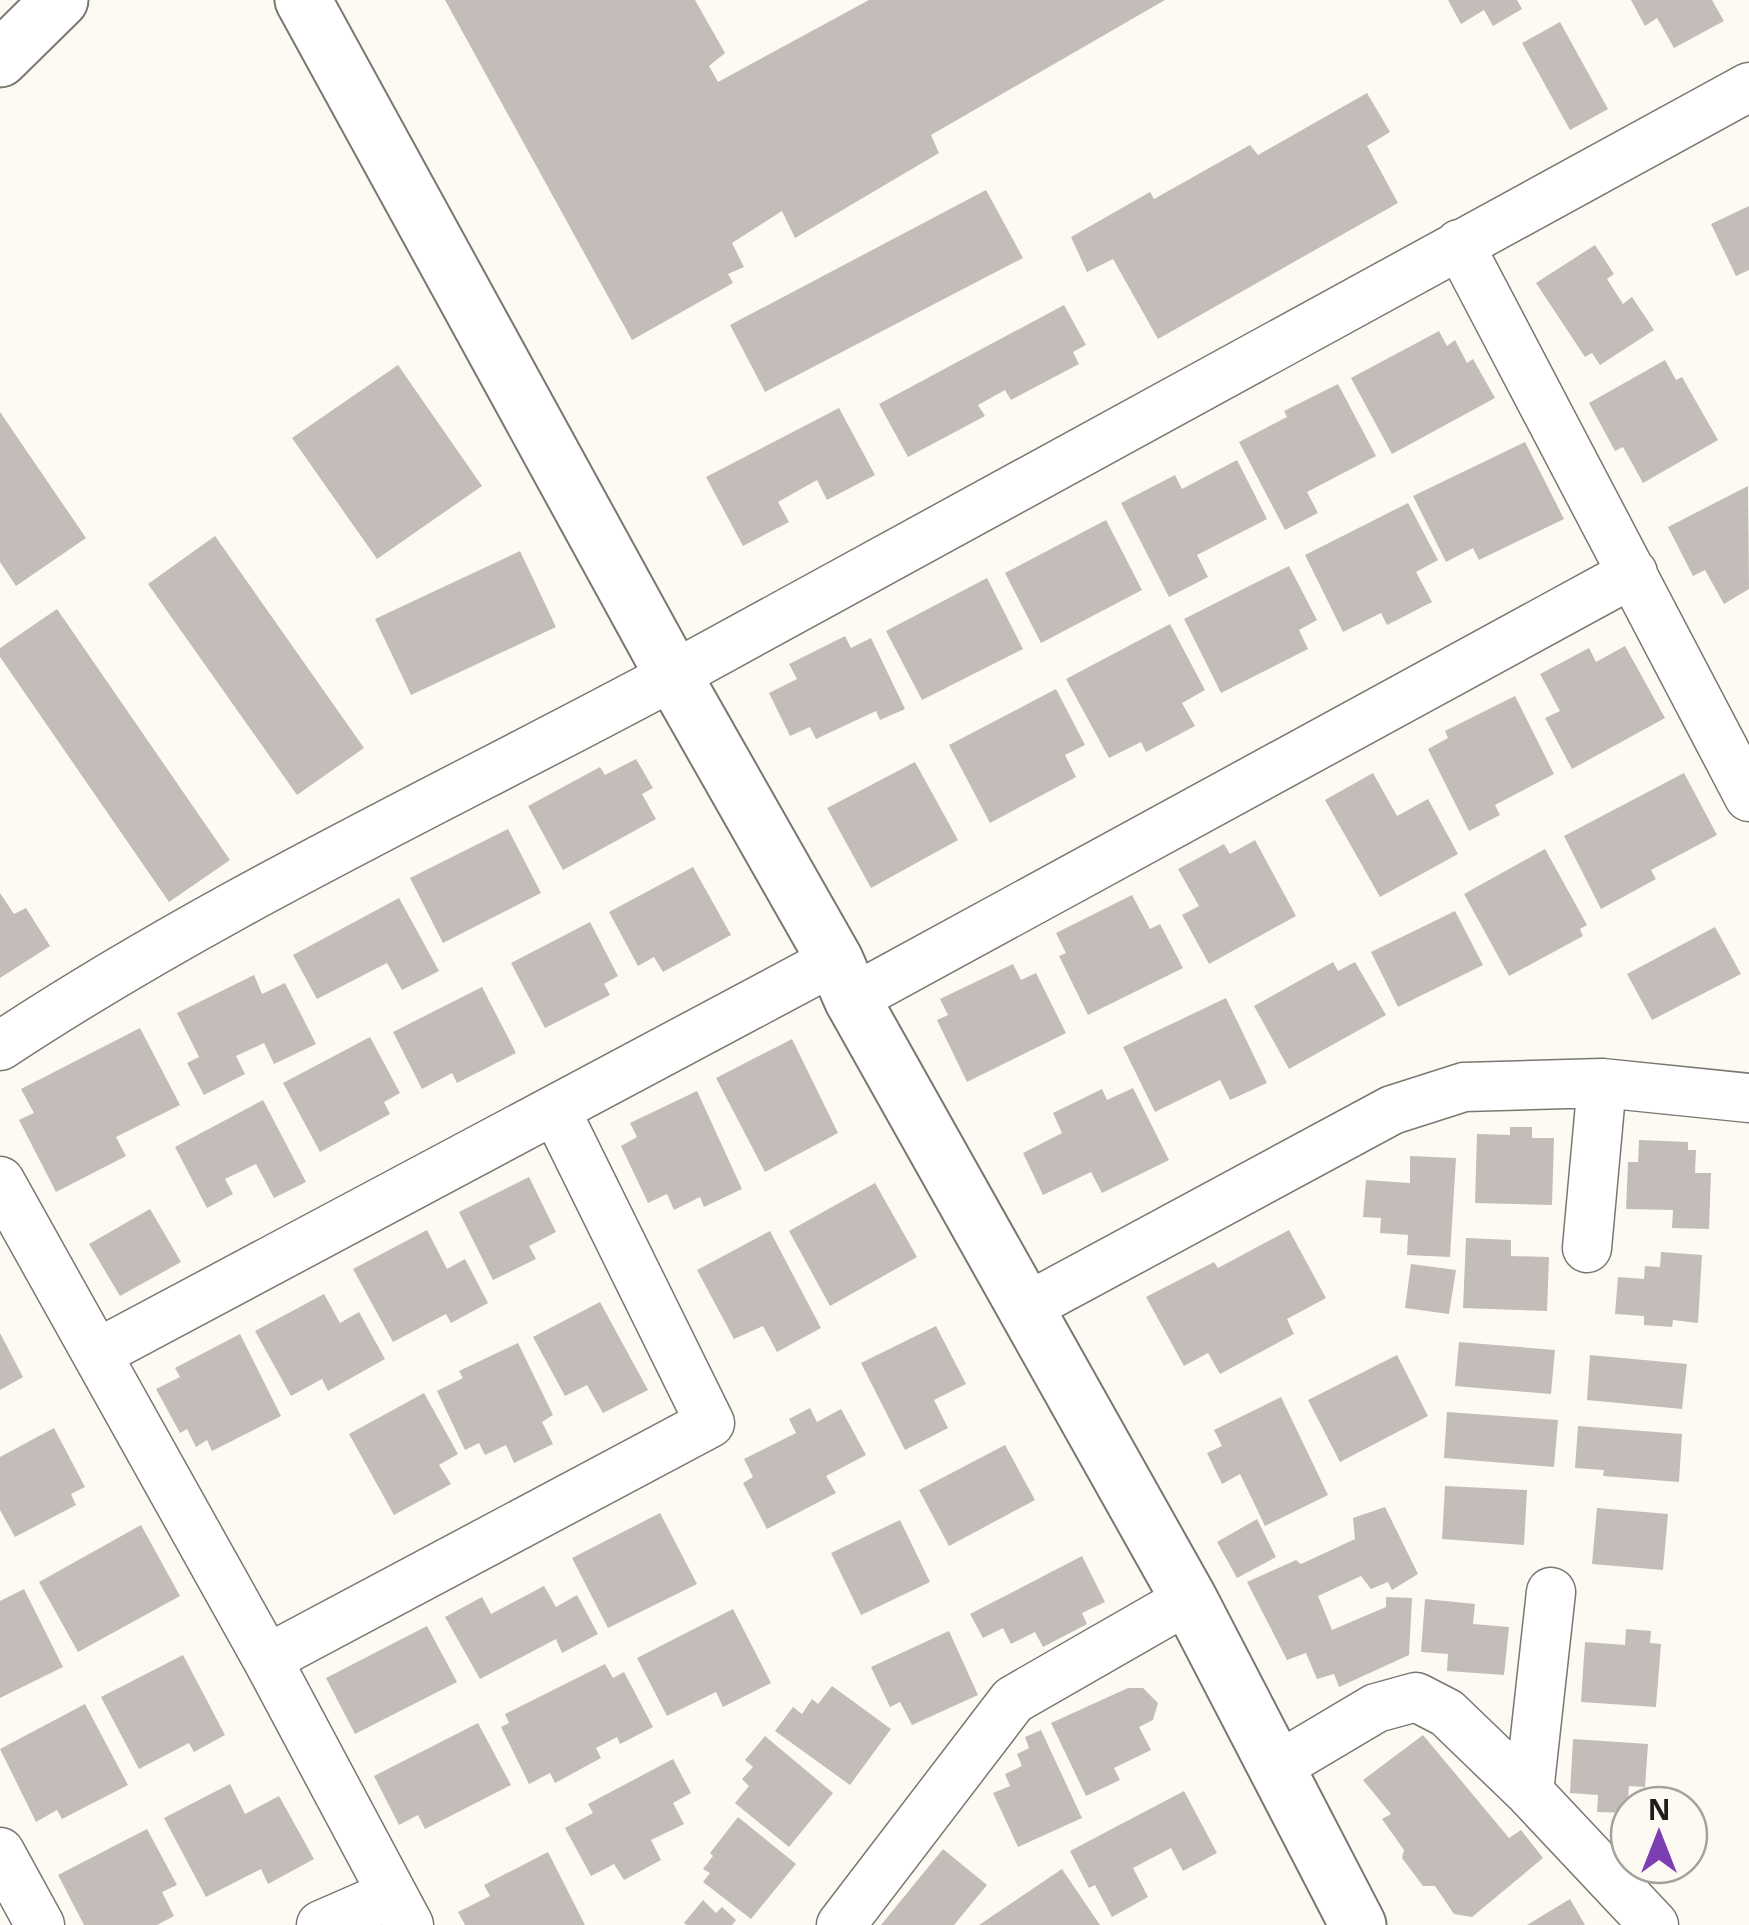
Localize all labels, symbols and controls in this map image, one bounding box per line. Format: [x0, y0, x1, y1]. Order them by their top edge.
north arrow [1609, 1785, 1709, 1885]
text: N [1648, 1790, 1670, 1828]

